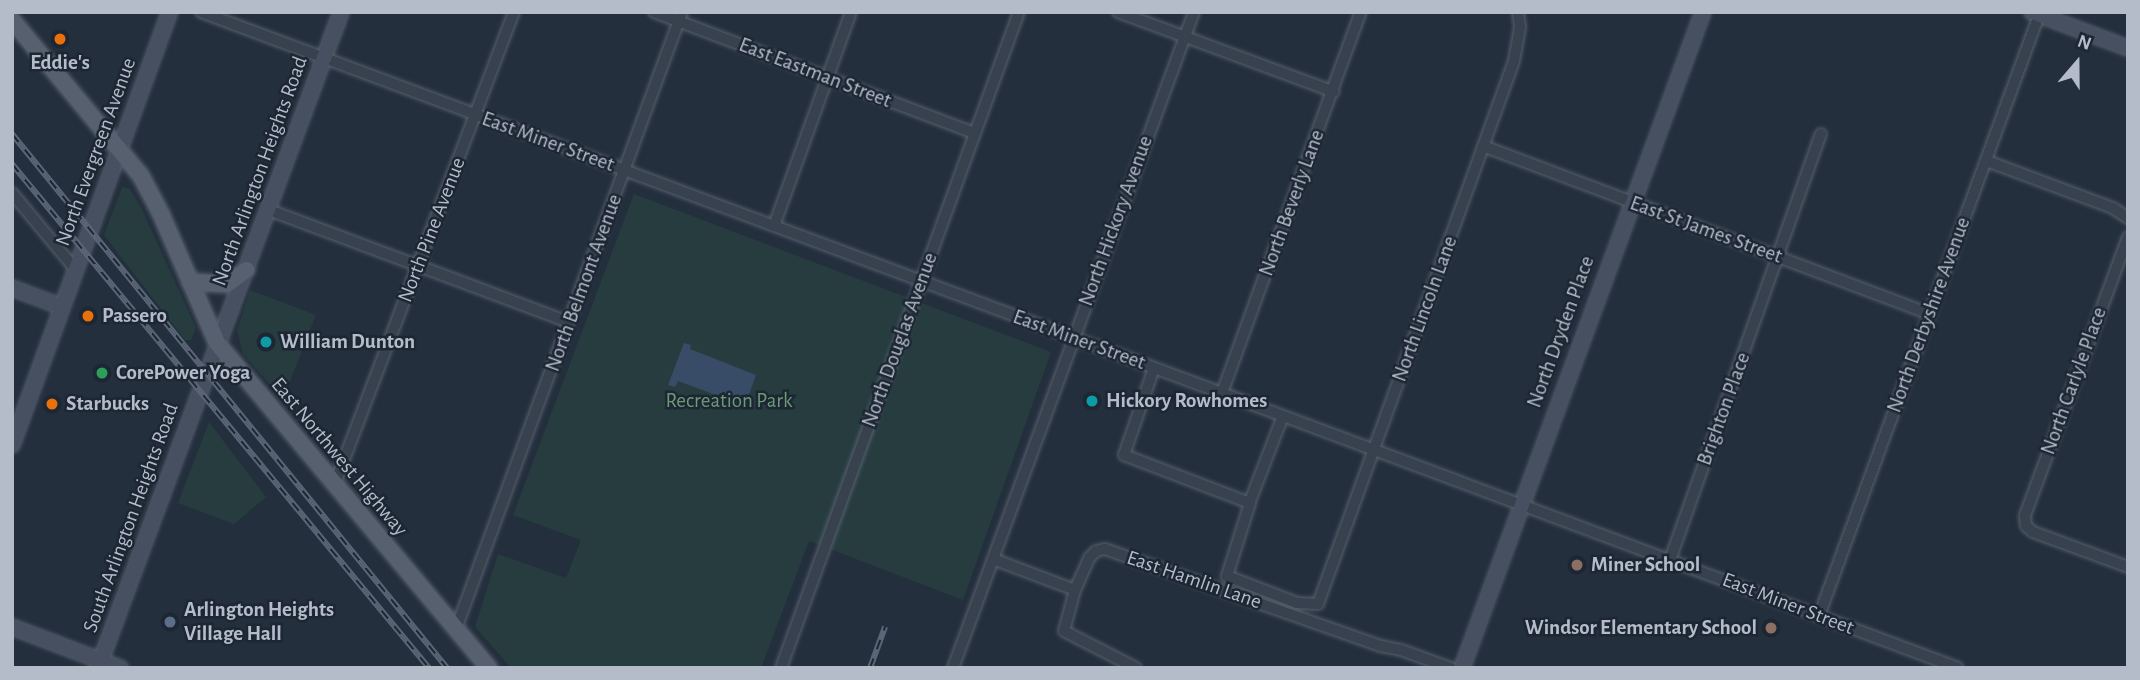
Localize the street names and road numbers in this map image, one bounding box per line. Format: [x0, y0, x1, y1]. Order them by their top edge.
street label: East Eastman Street [735, 32, 895, 114]
street label: North Arlington Heights Road [207, 53, 313, 289]
street label: North Evergreen Avenue [50, 55, 142, 249]
street label: East Miner Street [478, 106, 618, 178]
street label: North Beverly Lane [1254, 126, 1330, 280]
street label: North Hickory Avenue [1073, 132, 1159, 310]
street label: North Pine Avenue [393, 154, 471, 306]
street label: North Belmont Avenue [540, 191, 628, 375]
street label: East St James Street [1626, 191, 1786, 269]
street label: North Derbyshire Avenue [1882, 214, 1976, 416]
street label: North Lincoln Lane [1387, 233, 1463, 385]
street label: North Douglas Avenue [857, 249, 943, 431]
street label: North Dryden Place [1522, 253, 1600, 411]
street label: East Miner Street [1009, 304, 1149, 376]
street label: North Carlyle Place [2036, 304, 2112, 458]
street label: Brighton Place [1692, 349, 1756, 469]
street label: East Northwest Highway [265, 373, 413, 541]
street label: South Arlington Heights Road [78, 400, 184, 636]
street label: East Hamlin Lane [1123, 545, 1265, 615]
street label: East Miner Street [1719, 567, 1857, 641]

